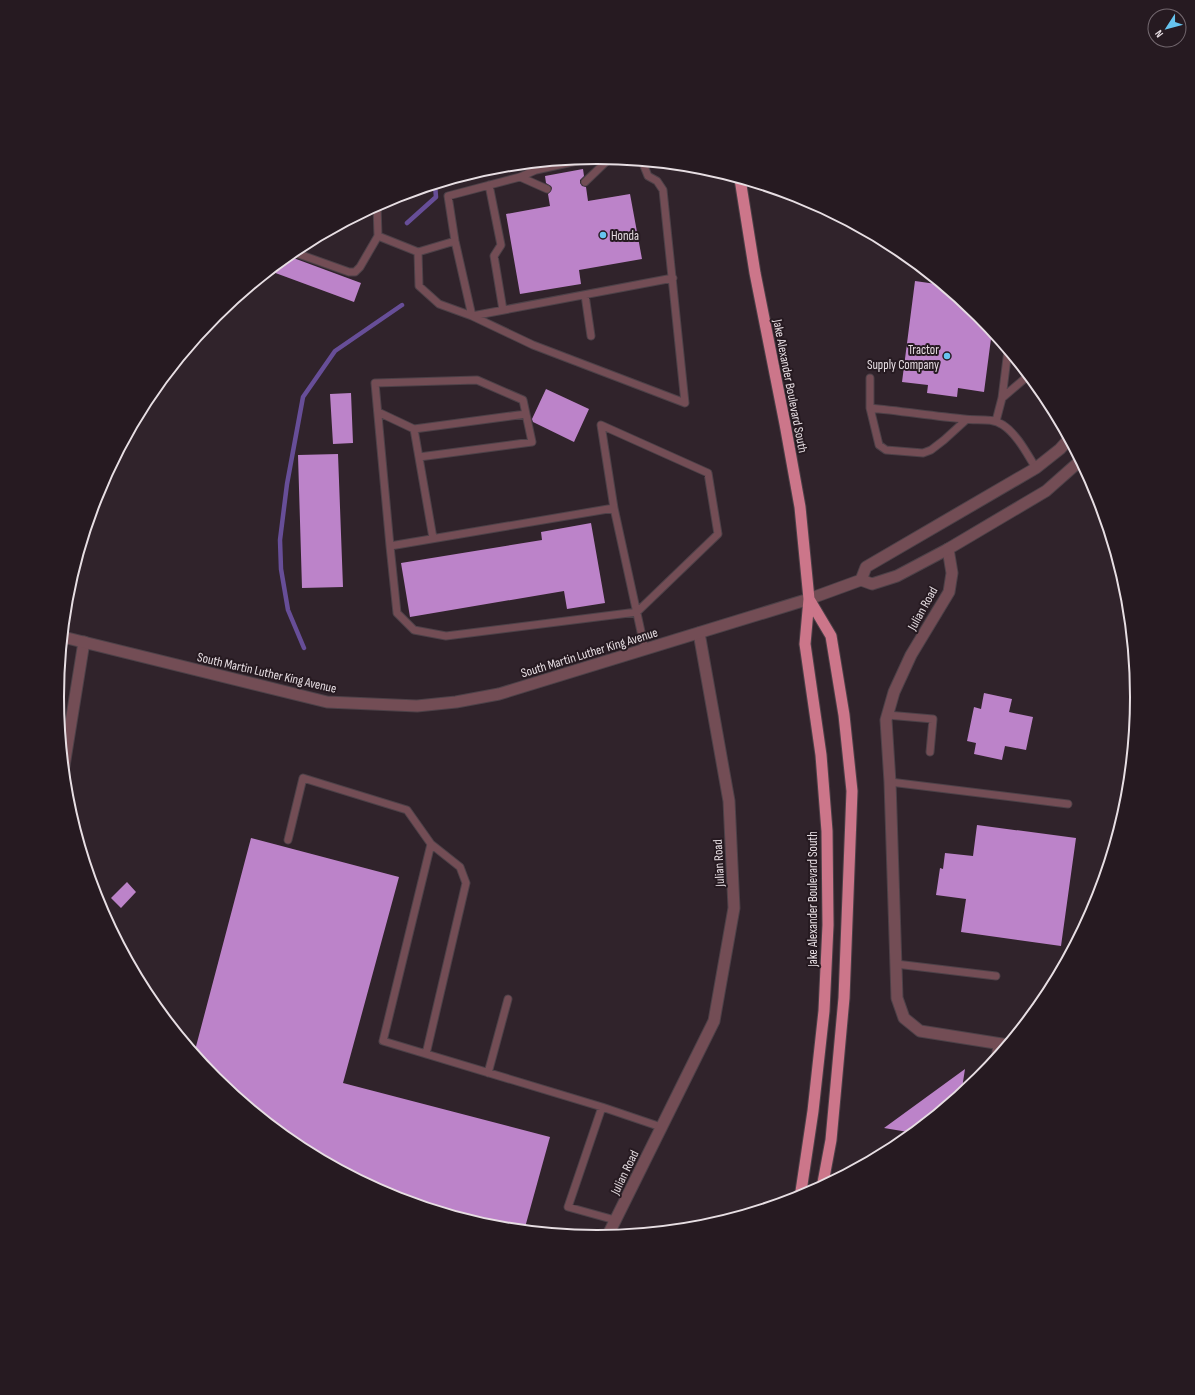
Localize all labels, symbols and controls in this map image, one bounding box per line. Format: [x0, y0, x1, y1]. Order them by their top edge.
north arrow [1147, 8, 1187, 48]
text: N [1152, 27, 1166, 40]
place label: Honda [611, 228, 639, 244]
marker: Honda [598, 230, 608, 240]
street label: Jake Alexander Boulevard South [769, 317, 811, 454]
place label: Tractor Supply Company [867, 342, 939, 373]
marker: Tractor Supply Company [942, 351, 952, 361]
street label: Julian Road [904, 584, 941, 634]
street label: South Martin Luther King Avenue [519, 624, 660, 681]
street label: South Martin Luther King Avenue [196, 649, 338, 697]
street label: Jake Alexander Boulevard South [805, 831, 821, 968]
street label: Julian Road [710, 839, 728, 888]
street label: Julian Road [607, 1148, 643, 1198]

